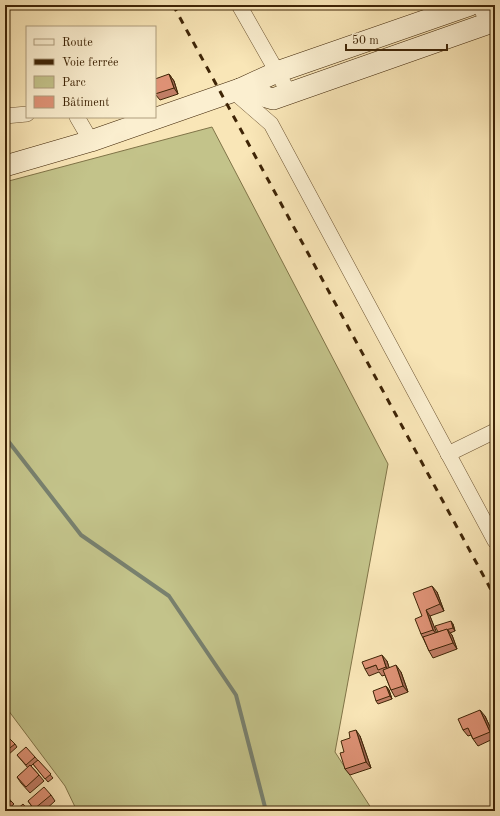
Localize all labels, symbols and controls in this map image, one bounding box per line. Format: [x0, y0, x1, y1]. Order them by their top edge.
legend [26, 26, 156, 118]
scale bar [346, 26, 447, 52]
text: 50 m [352, 34, 379, 47]
text: Route [62, 37, 93, 49]
text: Voie ferrée [62, 57, 119, 69]
text: Parc [62, 77, 86, 89]
text: Bâtiment [62, 97, 109, 109]

